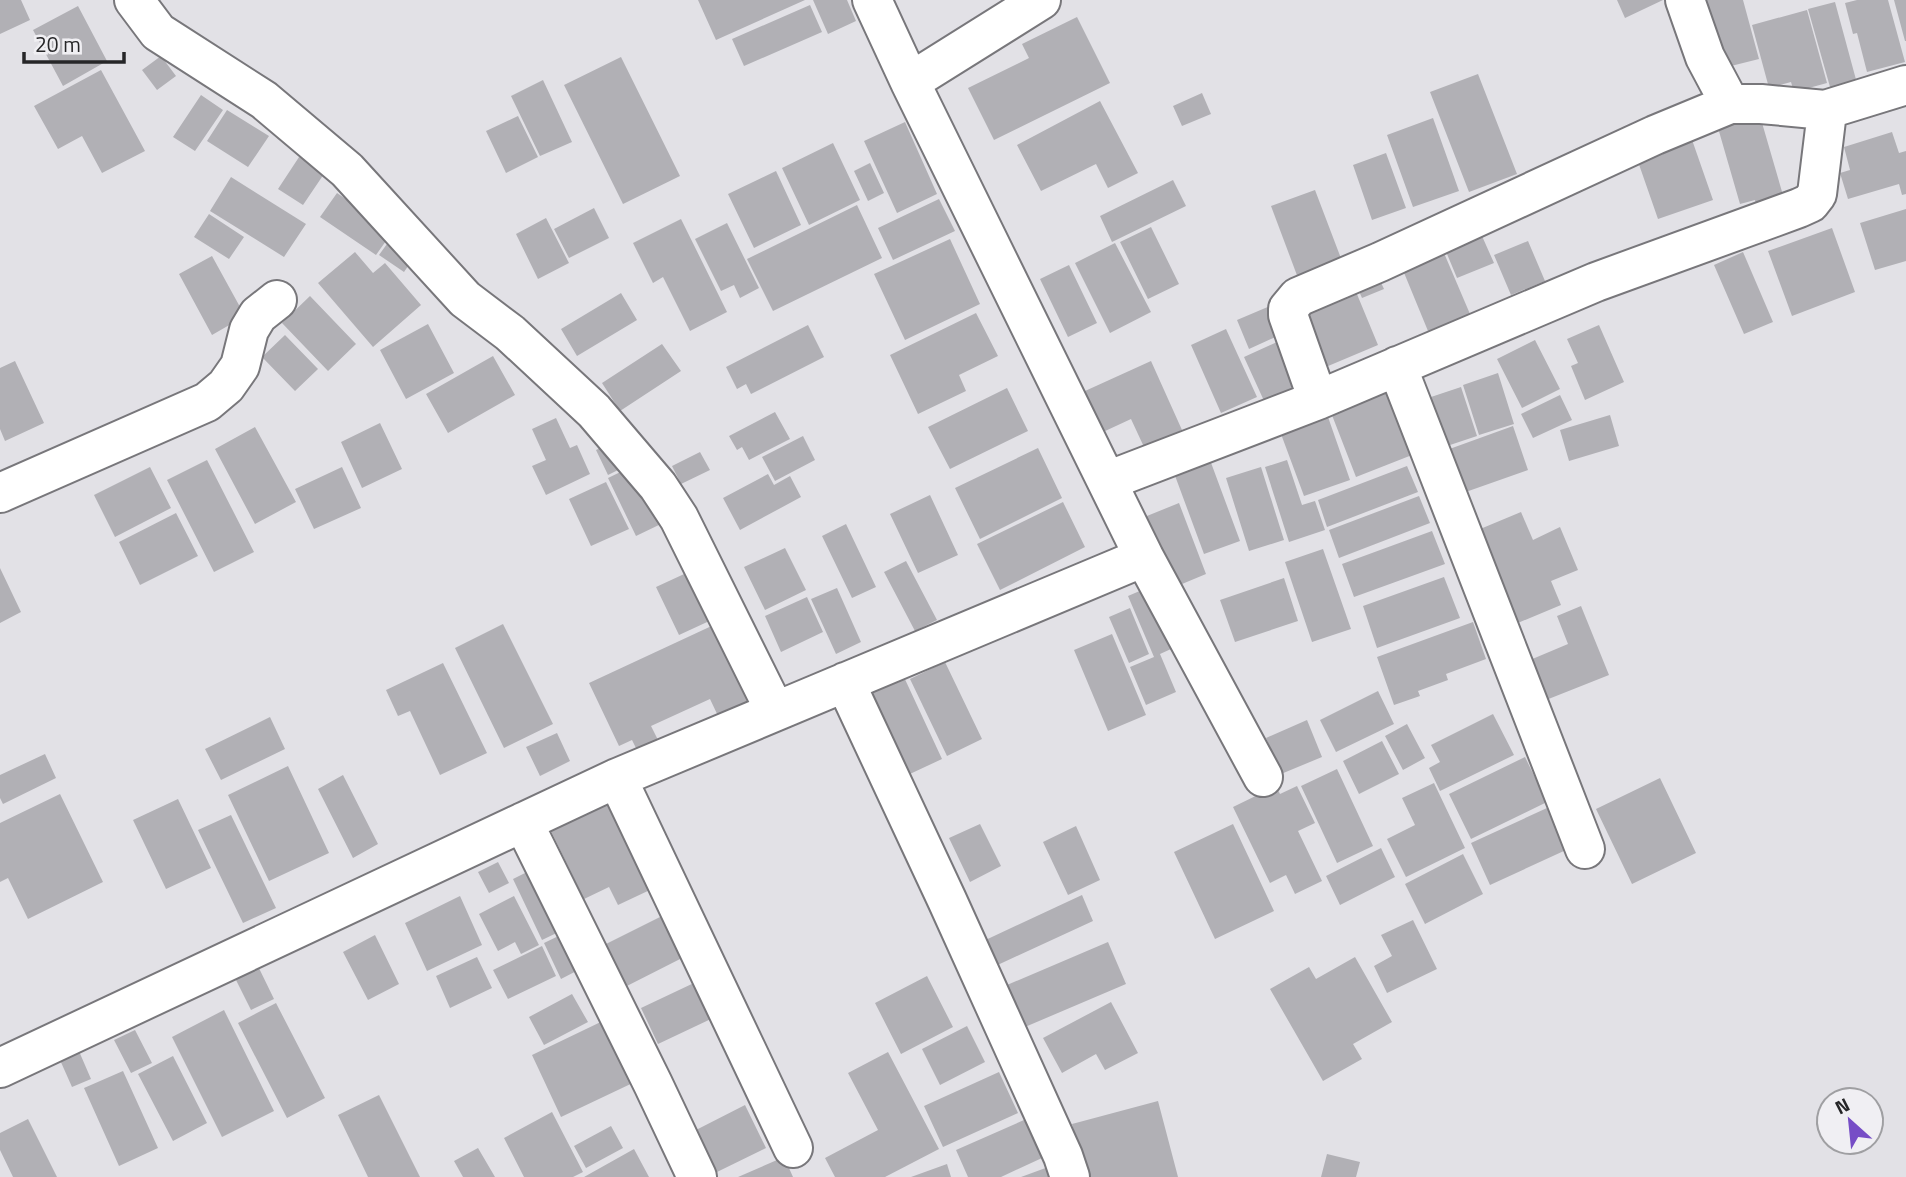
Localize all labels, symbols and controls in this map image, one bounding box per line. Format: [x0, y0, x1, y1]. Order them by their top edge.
scale bar [24, 21, 124, 65]
text: 20 m [35, 28, 81, 60]
north arrow [1815, 1086, 1885, 1156]
text: N [1830, 1089, 1855, 1121]

